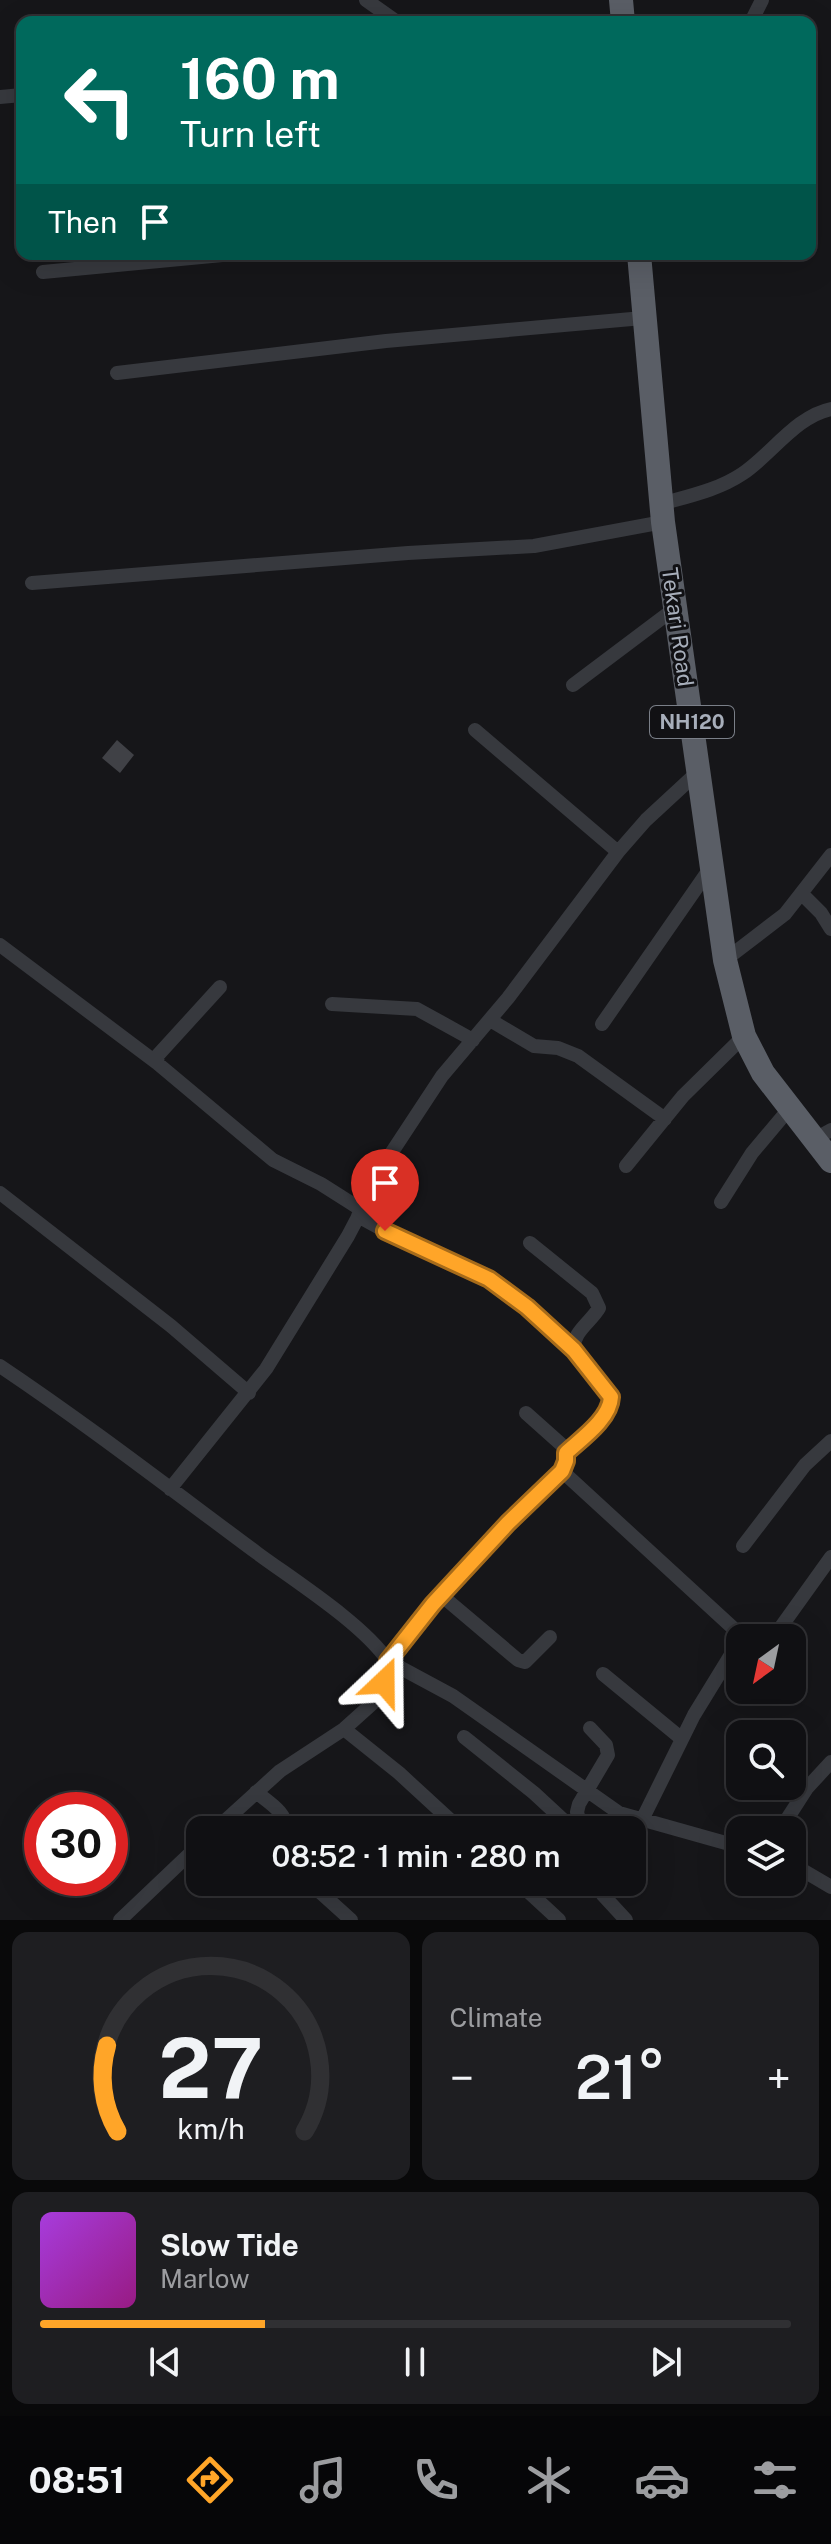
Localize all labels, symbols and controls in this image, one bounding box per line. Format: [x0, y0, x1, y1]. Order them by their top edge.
text: 160 m [180, 46, 340, 112]
icon: left [48, 48, 152, 152]
text: Turn left [180, 113, 321, 155]
icon: arrive [133, 200, 177, 244]
text: Then [48, 204, 117, 240]
street label: Tekari Road [657, 566, 699, 688]
road number: NH120 [650, 706, 734, 738]
pin [351, 1149, 419, 1231]
icon: arrive [363, 1161, 407, 1205]
north arrow [726, 1624, 806, 1704]
map controls [726, 1624, 806, 1896]
position arrow [342, 1640, 426, 1724]
button: search [726, 1720, 806, 1800]
speed limit sign: 30 [24, 1792, 128, 1896]
button: layers [726, 1816, 806, 1896]
text: 08:52 · 1 min · 280 m [272, 1838, 560, 1874]
text: Climate [450, 2002, 543, 2033]
text: 27 [158, 2019, 263, 2117]
text: 21° [575, 2042, 665, 2113]
text: − [450, 2052, 474, 2104]
text: + [767, 2052, 791, 2104]
text: km/h [177, 2112, 244, 2145]
text: Slow Tide [160, 2227, 299, 2263]
text: Marlow [160, 2263, 250, 2294]
icon: previous [143, 2340, 187, 2384]
icon: pause [393, 2340, 437, 2384]
icon: next [644, 2340, 688, 2384]
icon: directions [182, 2452, 238, 2508]
icon: music [295, 2452, 351, 2508]
icon: phone [408, 2452, 464, 2508]
icon: climate [521, 2452, 577, 2508]
icon: car [634, 2452, 690, 2508]
icon: filters [747, 2452, 803, 2508]
text: 08:51 [28, 2459, 125, 2501]

